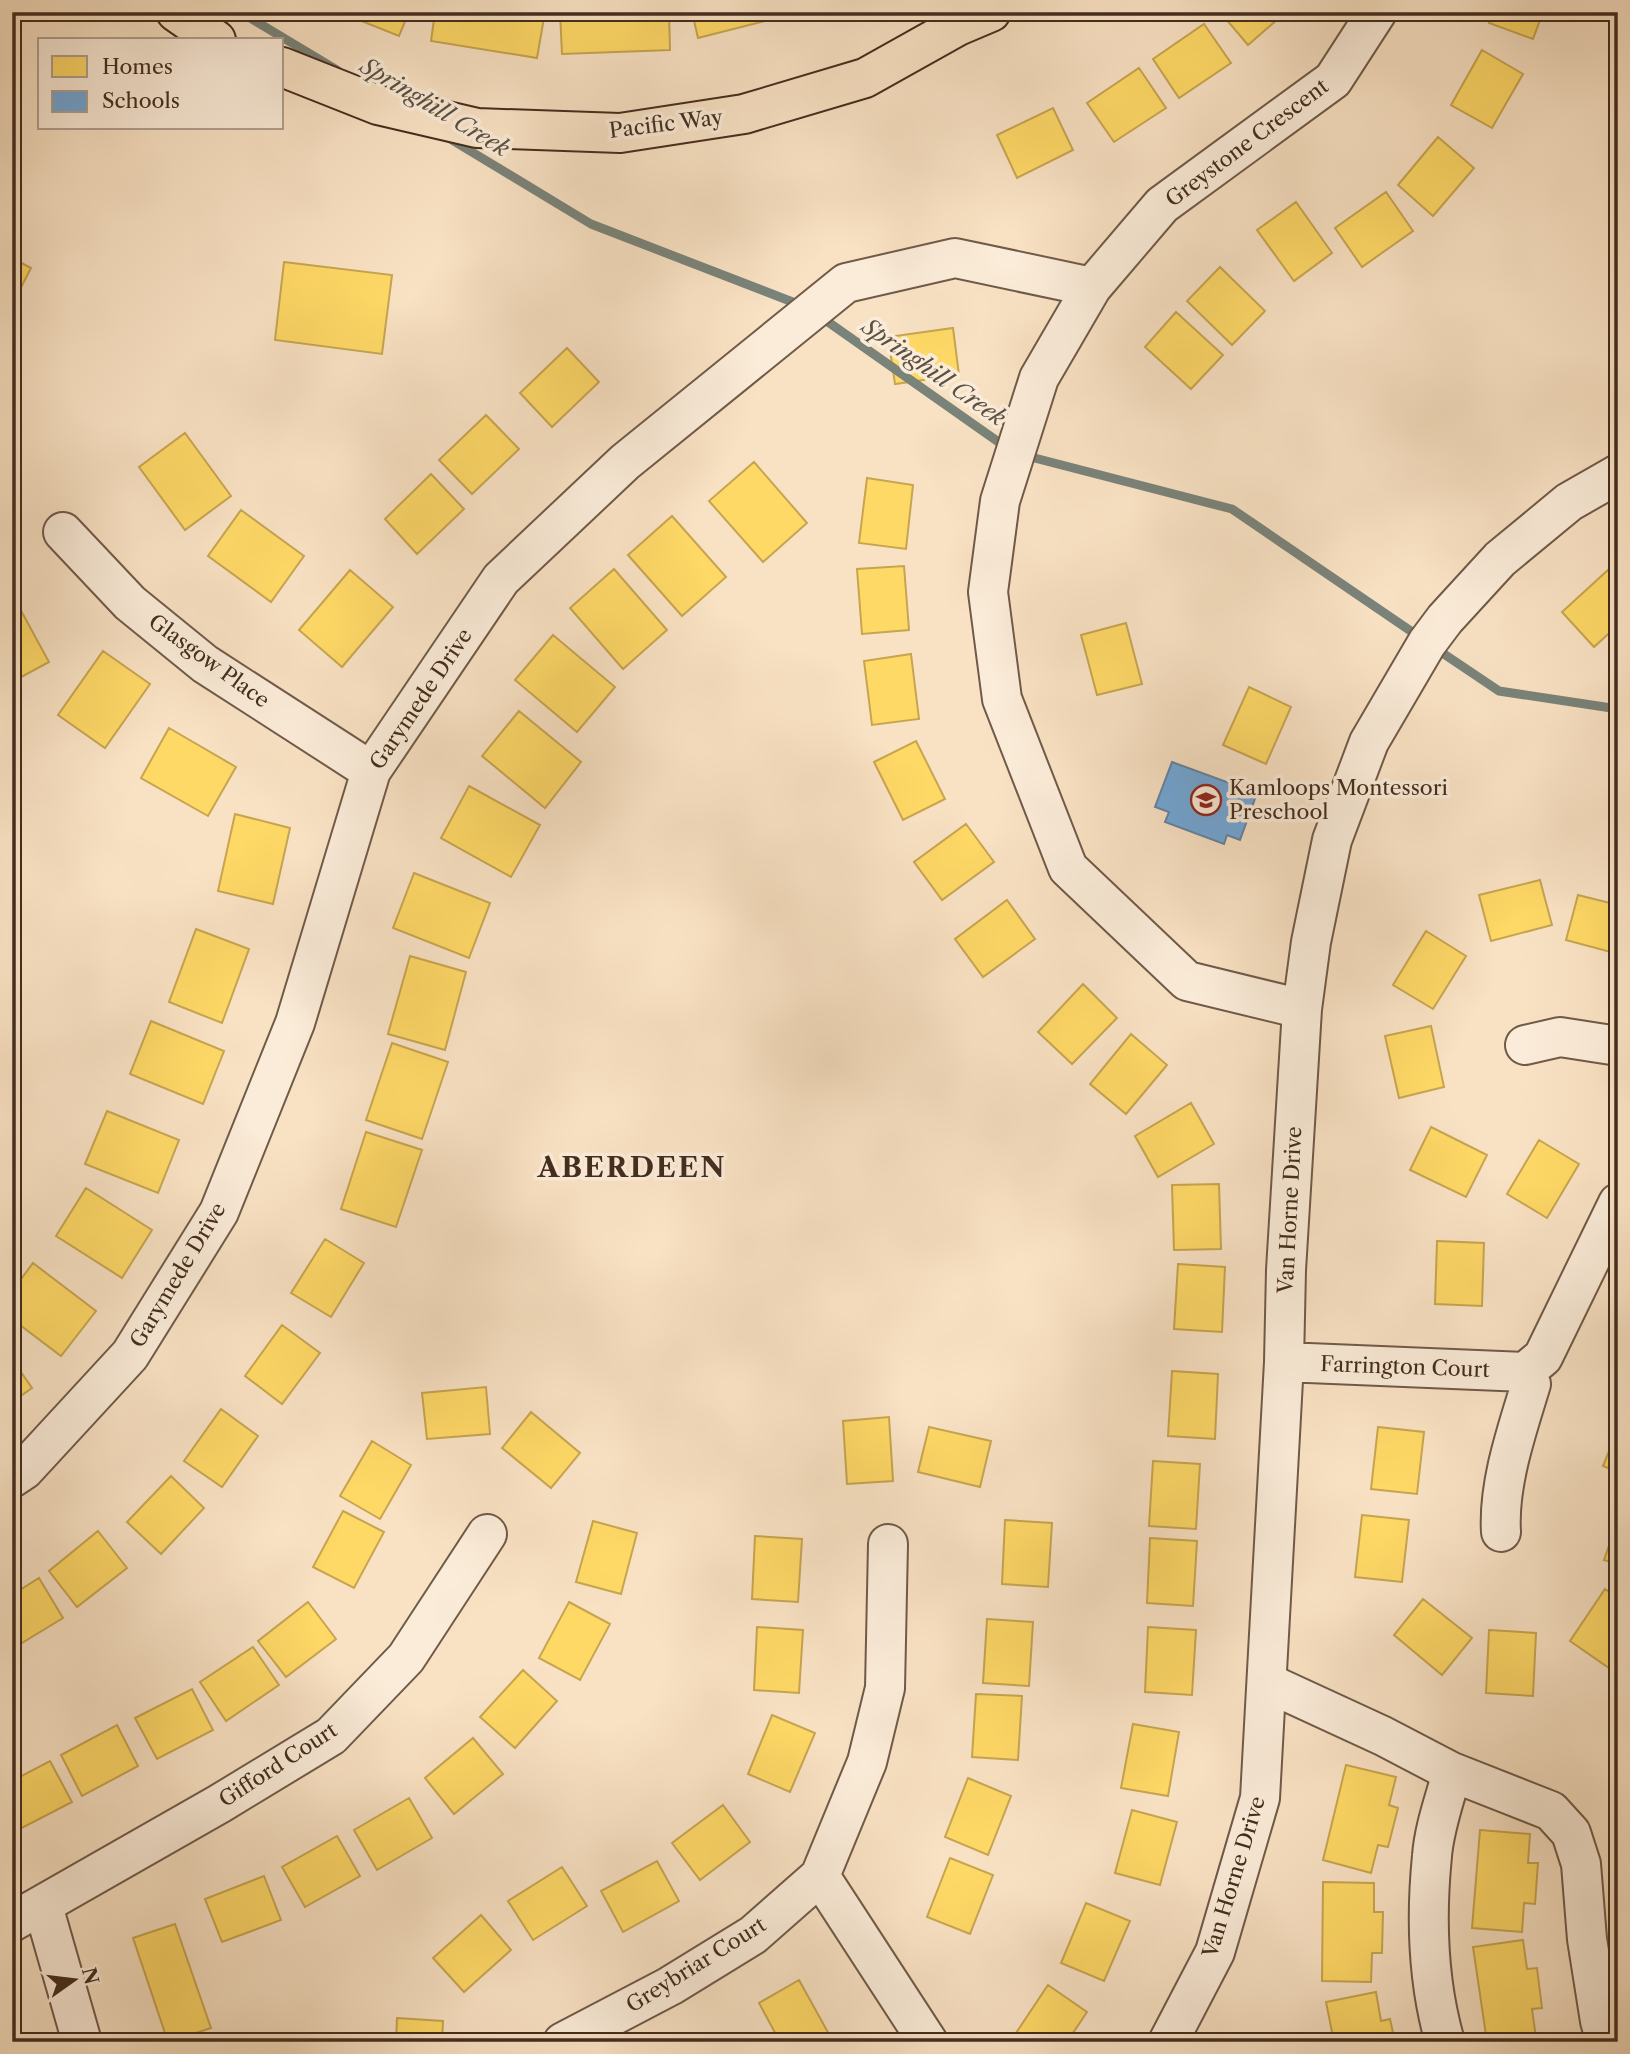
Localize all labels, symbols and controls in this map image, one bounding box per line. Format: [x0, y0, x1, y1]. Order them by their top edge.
legend [38, 38, 284, 130]
water label: Springhill Creek [354, 50, 515, 163]
text: Homes [102, 54, 173, 79]
street label: Greystone Crescent [1161, 73, 1333, 212]
text: Schools [102, 88, 180, 113]
street label: Pacific Way [608, 104, 725, 143]
water label: Springhill Creek [855, 311, 1011, 432]
street label: Glasgow Place [144, 608, 274, 713]
street label: Garymede Drive [364, 624, 477, 774]
place label: Kamloops Montessori Preschool [1229, 775, 1448, 824]
school or university icon: Kamloops Montessori Preschool [1189, 783, 1223, 817]
street label: Van Horne Drive [1273, 1126, 1306, 1295]
district label: ABERDEEN [537, 1150, 726, 1184]
street label: Garymede Drive [124, 1198, 231, 1352]
street label: Farrington Court [1320, 1351, 1491, 1382]
street label: Gifford Court [214, 1717, 342, 1812]
street label: Van Horne Drive [1197, 1793, 1270, 1961]
street label: Greybriar Court [621, 1911, 771, 2018]
north arrow [38, 1946, 108, 2016]
text: N [77, 1965, 103, 1987]

